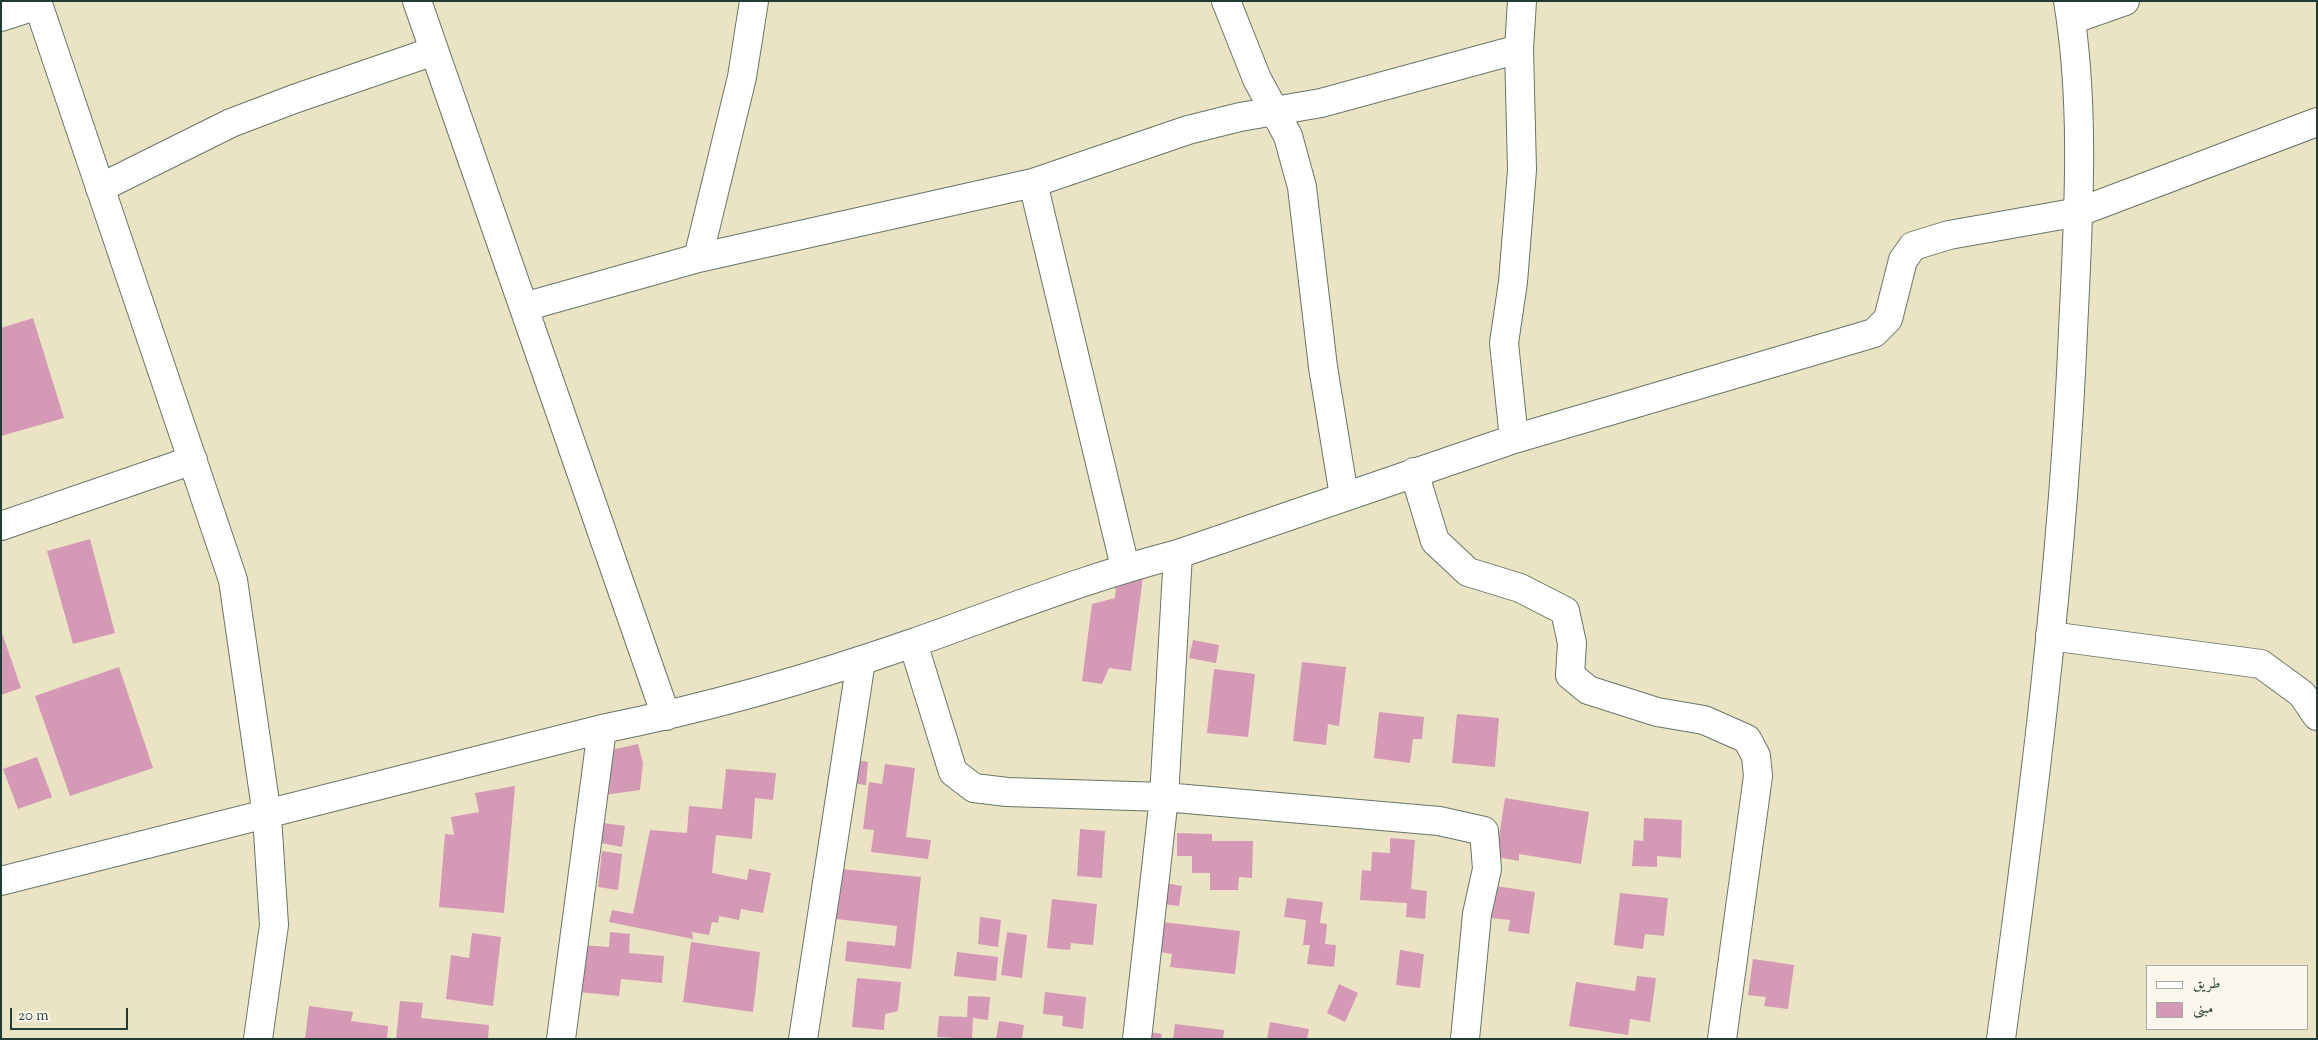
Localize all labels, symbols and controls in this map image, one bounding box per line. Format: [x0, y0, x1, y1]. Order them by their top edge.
legend [2146, 965, 2308, 1030]
text: طريق [2193, 974, 2220, 995]
scale bar [12, 998, 130, 1030]
text: مبنى [2193, 999, 2213, 1020]
text: 20 m [18, 1006, 49, 1027]

